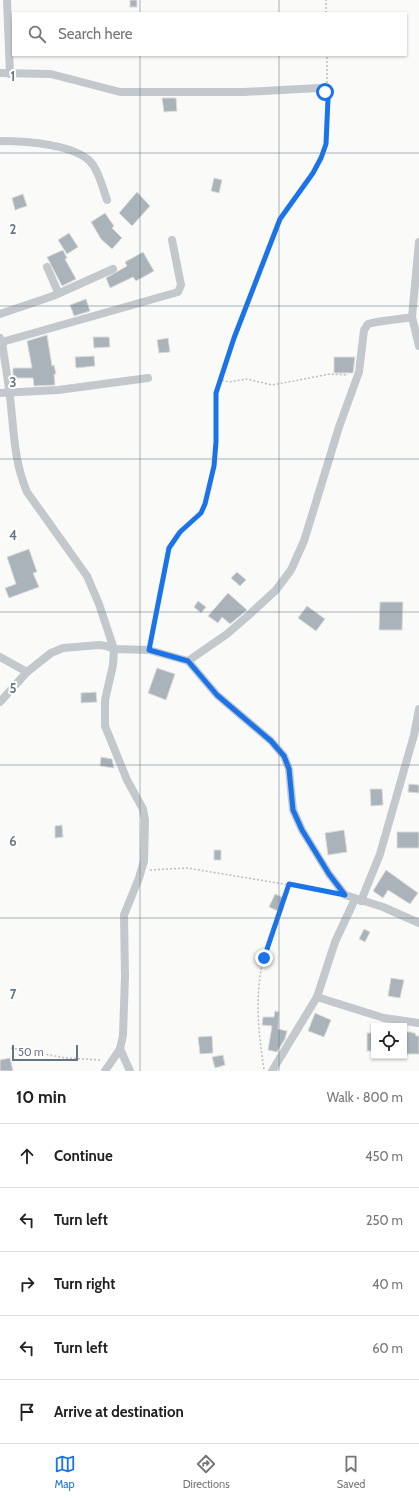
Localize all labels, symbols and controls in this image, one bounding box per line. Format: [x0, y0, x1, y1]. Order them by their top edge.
search box [12, 12, 407, 56]
icon: search [26, 23, 48, 45]
text: Search here [58, 25, 133, 43]
text: 1 [11, 68, 15, 84]
route start [316, 83, 334, 101]
text: 2 [10, 221, 17, 237]
text: 3 [9, 374, 17, 390]
text: 4 [9, 527, 17, 543]
text: 5 [10, 680, 17, 696]
text: 6 [9, 833, 17, 849]
route end [255, 949, 273, 967]
text: 7 [10, 986, 17, 1002]
map controls [371, 1023, 407, 1059]
button: locate [371, 1023, 407, 1059]
scale bar [12, 1043, 78, 1062]
text: 50 m [18, 1045, 44, 1059]
text: 10 min [16, 1087, 66, 1107]
text: Walk · 800 m [327, 1089, 403, 1105]
icon: ahead [16, 1145, 38, 1167]
text: Continue [54, 1147, 113, 1165]
text: 450 m [365, 1148, 403, 1164]
icon: left [16, 1209, 38, 1231]
text: Turn left [54, 1211, 108, 1229]
text: 250 m [366, 1212, 403, 1228]
icon: right [16, 1273, 38, 1295]
text: Turn right [54, 1275, 115, 1293]
text: 40 m [372, 1276, 403, 1292]
icon: left [16, 1337, 38, 1359]
text: Turn left [54, 1339, 108, 1357]
text: 60 m [372, 1340, 403, 1356]
icon: arrive [16, 1401, 38, 1423]
text: Arrive at destination [54, 1403, 184, 1421]
tab: Map [54, 1453, 76, 1491]
tab: Directions [183, 1453, 230, 1491]
tab: Saved [337, 1453, 365, 1491]

